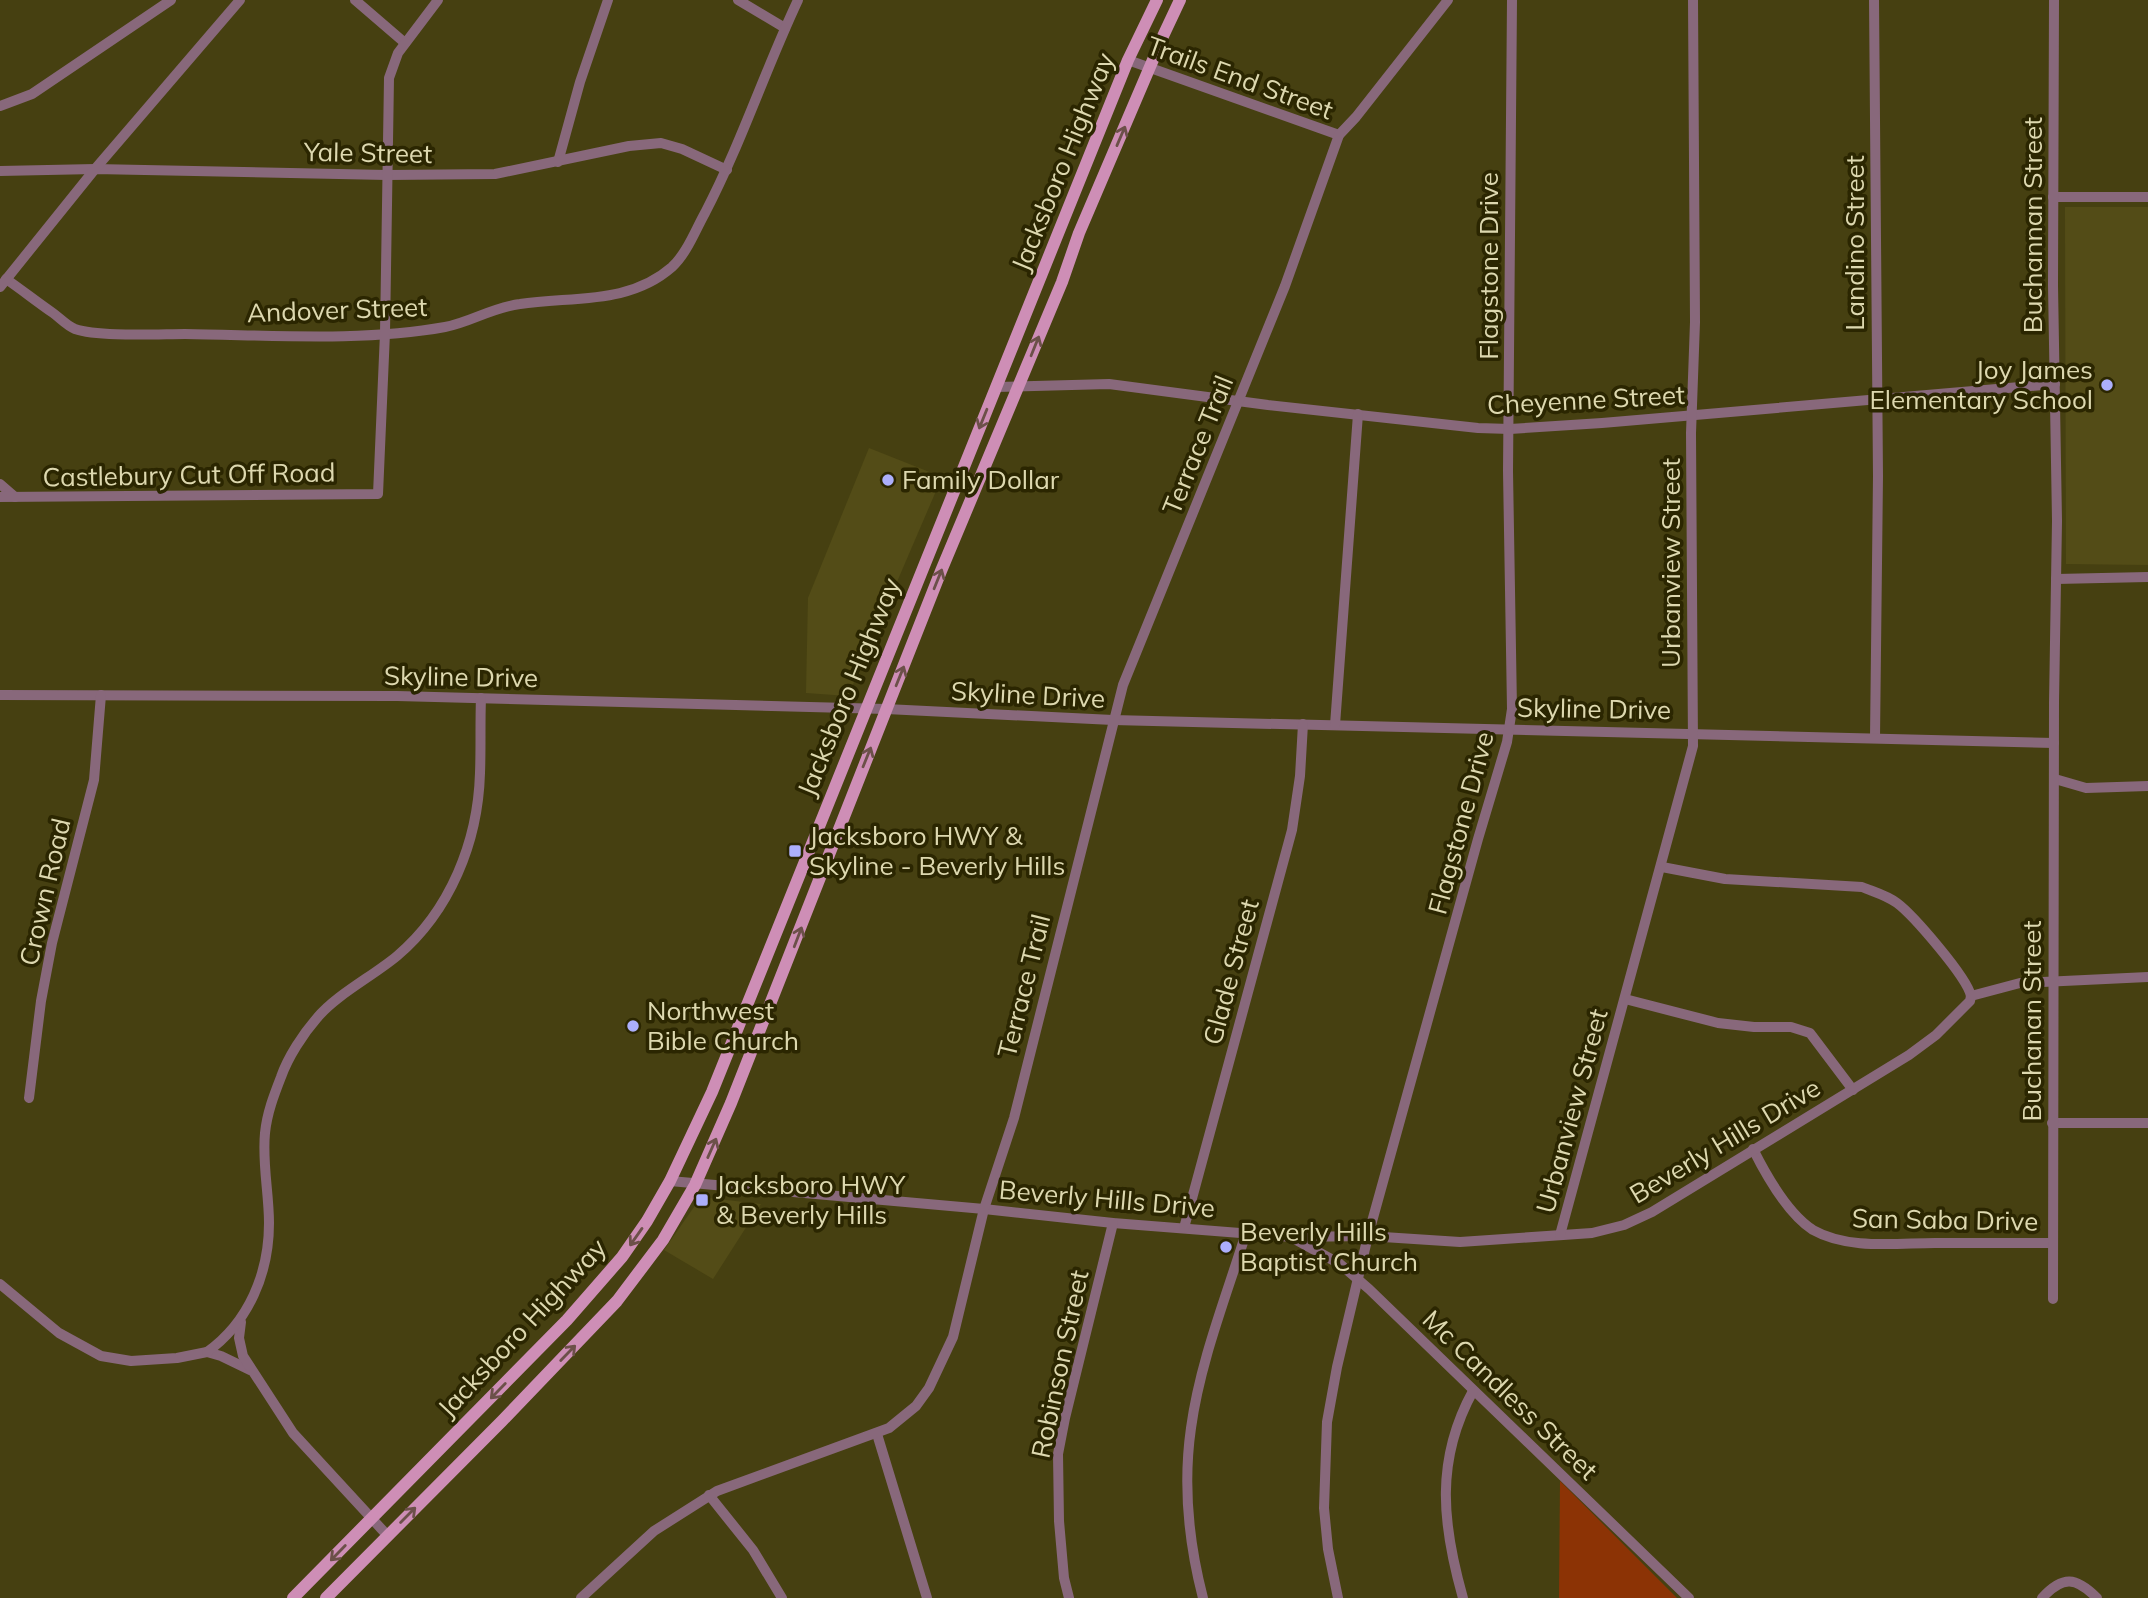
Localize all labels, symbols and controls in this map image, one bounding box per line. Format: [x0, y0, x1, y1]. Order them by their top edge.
street label: Trails End Street [1143, 29, 1338, 126]
street label: Jacksboro Highway [1004, 47, 1122, 276]
street label: Buchannan Street [2016, 117, 2049, 333]
one-way arrow [1115, 126, 1128, 147]
street label: Yale Street [303, 135, 432, 170]
street label: Landino Street [1838, 155, 1871, 331]
street label: Flagstone Drive [1472, 172, 1505, 360]
street label: Andover Street [246, 290, 428, 329]
one-way arrow [1029, 336, 1042, 358]
place label: Joy James Elementary School [1869, 353, 2093, 416]
street label: Terrace Trail [1155, 371, 1240, 519]
marker: Joy James Elementary School [2099, 377, 2115, 393]
street label: Cheyenne Street [1486, 378, 1686, 421]
one-way arrow [976, 407, 989, 429]
street label: Castlebury Cut Off Road [42, 455, 336, 494]
street label: Urbanview Street [1654, 458, 1687, 668]
place label: Family Dollar [902, 463, 1060, 496]
marker: Family Dollar [880, 472, 896, 488]
one-way arrow [933, 569, 946, 590]
street label: Jacksboro Highway [790, 572, 908, 801]
street label: Skyline Drive [384, 659, 538, 694]
one-way arrow [894, 665, 907, 687]
street label: Skyline Drive [950, 674, 1106, 715]
street label: Skyline Drive [1517, 691, 1671, 726]
street label: Flagstone Drive [1420, 728, 1501, 918]
one-way arrow [862, 747, 875, 768]
street label: Crown Road [12, 815, 77, 969]
place label: Jacksboro HWY & Skyline - Beverly Hills [809, 819, 1065, 882]
marker: Jacksboro HWY & Skyline - Beverly Hills [787, 843, 803, 859]
street label: Glade Street [1195, 896, 1266, 1048]
street label: Terrace Trail [990, 911, 1057, 1061]
street label: Buchanan Street [2015, 920, 2048, 1122]
one-way arrow [792, 927, 805, 949]
place label: Northwest Bible Church [647, 994, 799, 1057]
street label: Urbanview Street [1528, 1005, 1615, 1217]
marker: Northwest Bible Church [625, 1018, 641, 1034]
street label: Beverly Hills Drive [1623, 1071, 1826, 1210]
one-way arrow [706, 1138, 719, 1159]
place label: Jacksboro HWY & Beverly Hills [716, 1168, 906, 1231]
street label: Beverly Hills Drive [998, 1173, 1216, 1224]
marker: Jacksboro HWY & Beverly Hills [694, 1192, 710, 1208]
street label: San Saba Drive [1852, 1201, 2038, 1238]
place label: Beverly Hills Baptist Church [1240, 1215, 1418, 1278]
one-way arrow [629, 1227, 643, 1246]
street label: Jacksboro Highway [430, 1231, 613, 1424]
marker: Beverly Hills Baptist Church [1218, 1239, 1234, 1255]
street label: Robinson Street [1023, 1267, 1096, 1461]
street label: Mc Candless Street [1416, 1303, 1605, 1487]
one-way arrow [559, 1345, 576, 1362]
one-way arrow [489, 1382, 506, 1399]
one-way arrow [399, 1506, 416, 1523]
one-way arrow [329, 1544, 346, 1561]

